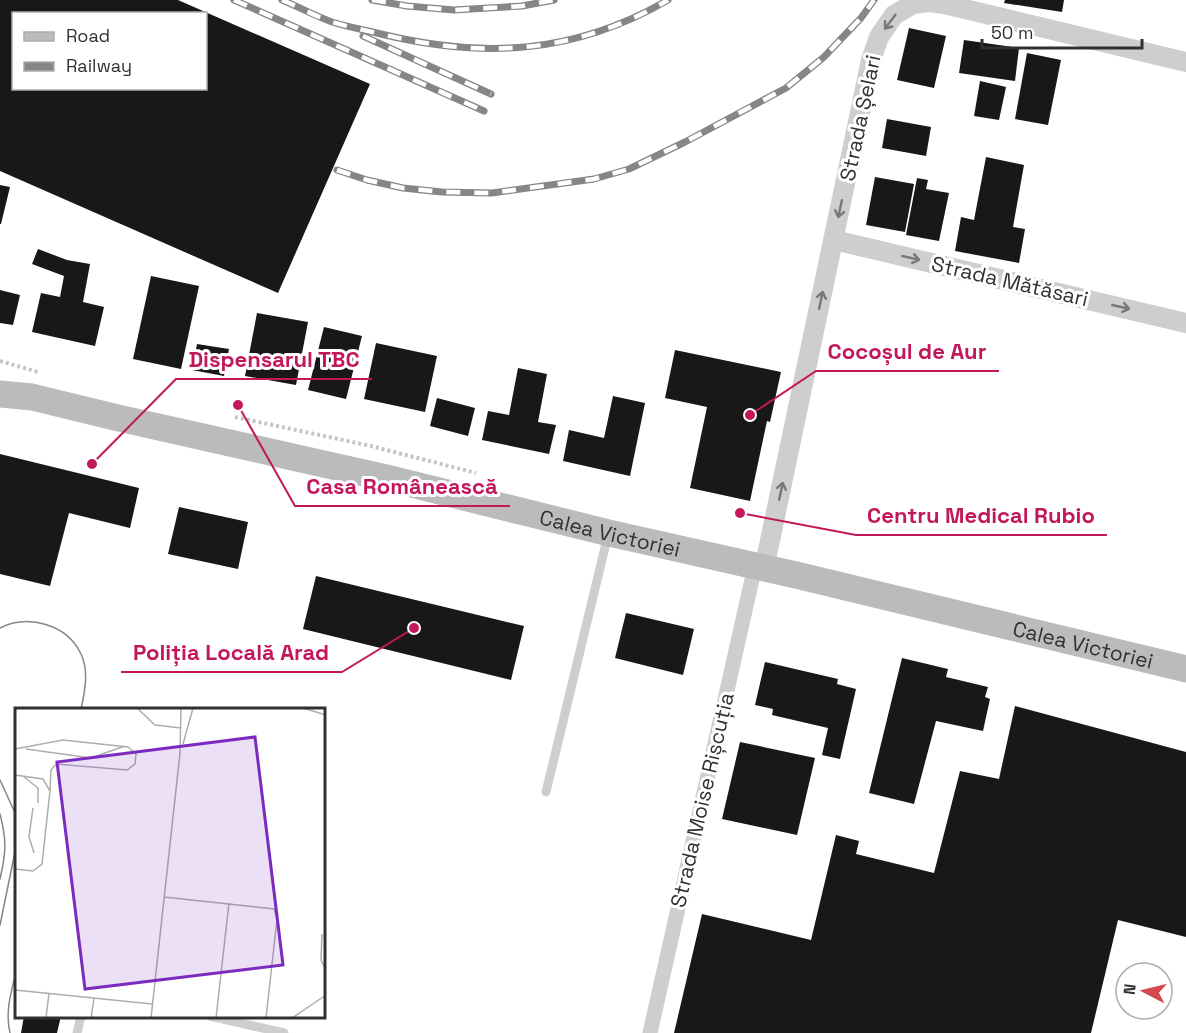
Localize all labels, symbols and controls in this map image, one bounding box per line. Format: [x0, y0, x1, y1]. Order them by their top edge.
legend [12, 12, 207, 90]
scale bar [982, 12, 1142, 50]
one-way arrow [883, 14, 896, 30]
text: 50 m [991, 21, 1033, 44]
text: Road [66, 24, 110, 47]
street label: Strada Șelari [833, 52, 887, 184]
text: Railway [66, 54, 132, 77]
one-way arrow [834, 199, 845, 218]
street label: Strada Mătăsari [929, 250, 1091, 312]
one-way arrow [901, 252, 920, 264]
one-way arrow [816, 291, 827, 310]
one-way arrow [1112, 302, 1131, 314]
callout: Cocoșul de Aur [816, 331, 999, 371]
text: Cocoșul de Aur [828, 337, 987, 366]
callout: Dispensarul TBC [176, 339, 372, 379]
text: Dispensarul TBC [188, 345, 360, 373]
callout: Casa Românească [295, 466, 510, 506]
text: Casa Românească [306, 472, 498, 500]
one-way arrow [776, 482, 787, 501]
callout: Centru Medical Rubio [856, 495, 1107, 535]
text: Centru Medical Rubio [867, 501, 1095, 529]
street label: Calea Victoriei [537, 503, 683, 562]
street label: Calea Victoriei [1010, 614, 1156, 674]
callout: Poliția Locală Arad [121, 632, 342, 672]
text: Poliția Locală Arad [133, 638, 329, 667]
street label: Strada Moise Rișcuția [664, 690, 740, 910]
inset map [15, 708, 326, 1018]
north arrow [1114, 961, 1174, 1021]
text: N [1119, 983, 1141, 996]

